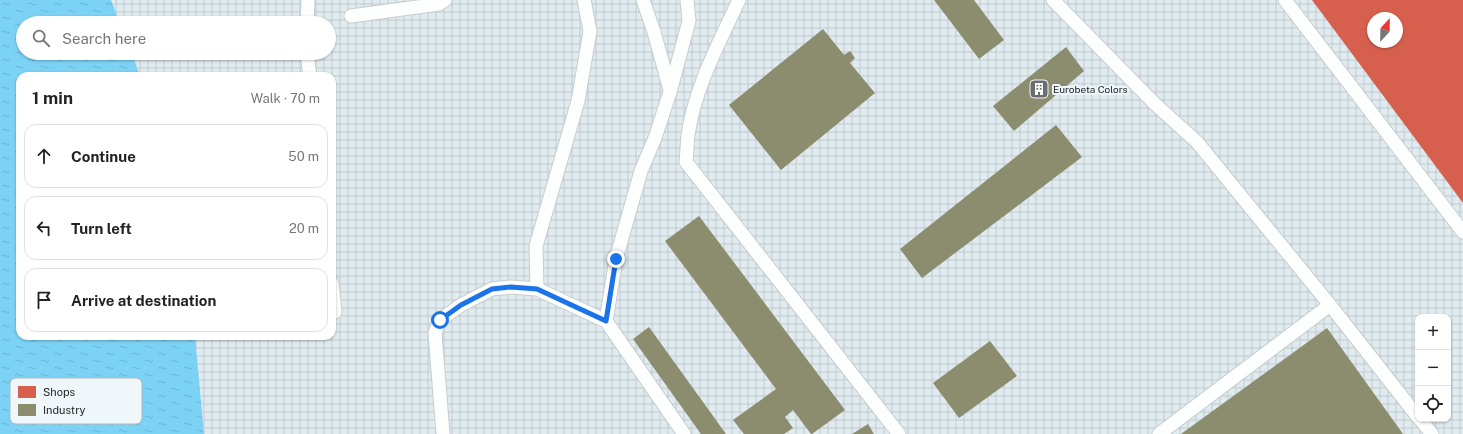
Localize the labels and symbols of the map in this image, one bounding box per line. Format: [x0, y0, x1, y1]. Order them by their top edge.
north arrow [1367, 12, 1403, 48]
building icon: Eurobeta Colors [1028, 78, 1050, 100]
place label: Eurobeta Colors [1053, 83, 1128, 95]
route end [607, 250, 625, 268]
route start [431, 311, 449, 329]
legend [10, 378, 142, 424]
text: Shops [43, 386, 75, 398]
text: Industry [43, 404, 86, 416]

